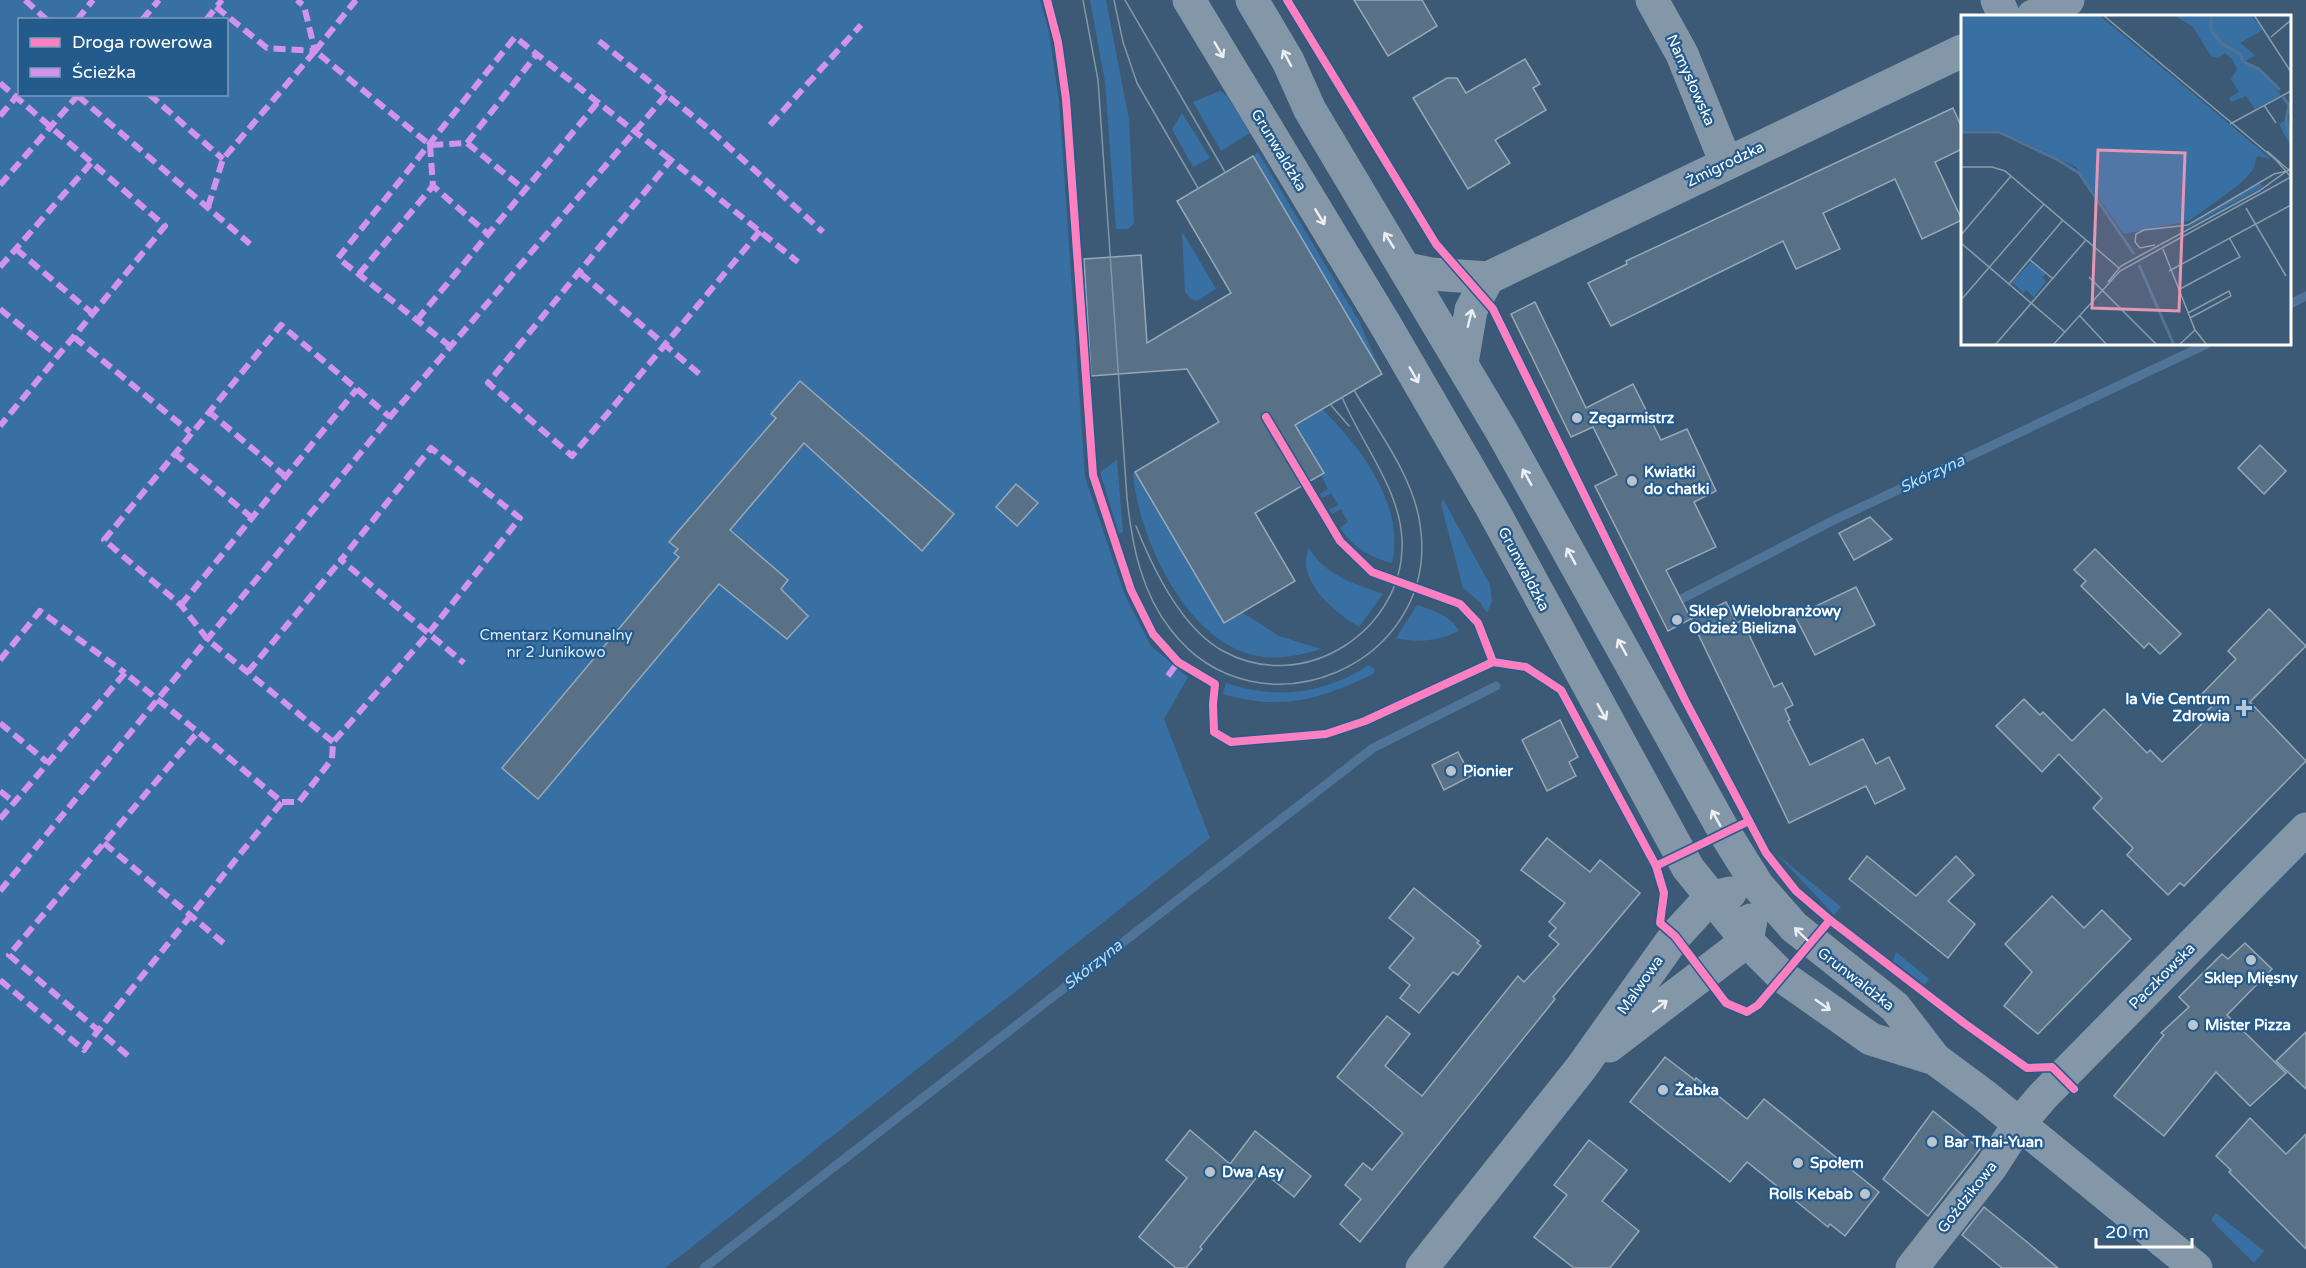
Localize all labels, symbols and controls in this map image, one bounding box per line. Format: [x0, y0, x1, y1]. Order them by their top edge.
inset map [1961, 15, 2291, 345]
legend [18, 18, 228, 96]
text: Droga rowerowa [72, 31, 213, 53]
street label: Namysłowska [1663, 32, 1719, 128]
one-way arrow [1213, 41, 1225, 58]
one-way arrow [1280, 49, 1292, 67]
text: Ścieżka [72, 61, 136, 83]
street label: Grunwaldzka [1247, 106, 1311, 194]
street label: Żmigrodzka [1683, 137, 1767, 191]
one-way arrow [1315, 208, 1327, 225]
one-way arrow [1383, 232, 1395, 249]
one-way arrow [1464, 309, 1476, 328]
one-way arrow [1409, 366, 1421, 383]
place label: Zegarmistrz [1589, 409, 1675, 428]
marker: Zegarmistrz [1570, 411, 1584, 425]
water label: Skórzyna [1896, 450, 1969, 498]
place label: Kwiatki do chatki [1644, 463, 1710, 498]
one-way arrow [1521, 469, 1533, 486]
marker: Kwiatki do chatki [1625, 474, 1639, 488]
street label: Grunwaldzka [1494, 524, 1554, 614]
one-way arrow [1565, 548, 1577, 565]
place label: Sklep Wielobranżowy Odzież Bielizna [1689, 602, 1841, 637]
marker: Sklep Wielobranżowy Odzież Bielizna [1670, 613, 1684, 627]
park label: Cmentarz Komunalny nr 2 Junikowo [479, 626, 633, 661]
one-way arrow [1615, 639, 1627, 656]
place label: la Vie Centrum Zdrowia [2126, 690, 2230, 725]
marker: la Vie Centrum Zdrowia [2235, 699, 2253, 717]
one-way arrow [1596, 703, 1608, 720]
place label: Pionier [1463, 762, 1513, 780]
marker: Pionier [1444, 764, 1458, 778]
one-way arrow [1710, 810, 1722, 827]
one-way arrow [1794, 927, 1809, 941]
water label: Skórzyna [1059, 935, 1127, 994]
street label: Paczkowska [2125, 939, 2199, 1013]
street label: Grunwaldzka [1814, 943, 1898, 1015]
street label: Malwowa [1613, 952, 1667, 1018]
marker: Sklep Mięsny [2244, 953, 2258, 967]
place label: Sklep Mięsny [2204, 969, 2298, 988]
one-way arrow [1652, 999, 1668, 1012]
one-way arrow [1815, 999, 1831, 1011]
place label: Mister Pizza [2205, 1016, 2291, 1034]
marker: Mister Pizza [2186, 1018, 2200, 1032]
place label: Żabka [1675, 1081, 1719, 1099]
marker: Żabka [1656, 1083, 1670, 1097]
place label: Bar Thai-Yuan [1944, 1133, 2043, 1151]
marker: Bar Thai-Yuan [1925, 1135, 1939, 1149]
place label: Społem [1810, 1154, 1864, 1173]
marker: Społem [1791, 1156, 1805, 1170]
street label: Goździkowa [1933, 1158, 2001, 1236]
place label: Dwa Asy [1222, 1163, 1284, 1182]
marker: Dwa Asy [1203, 1165, 1217, 1179]
place label: Rolls Kebab [1769, 1185, 1854, 1203]
marker: Rolls Kebab [1858, 1187, 1872, 1201]
scale bar [2096, 1211, 2192, 1249]
text: 20 m [2105, 1221, 2149, 1243]

